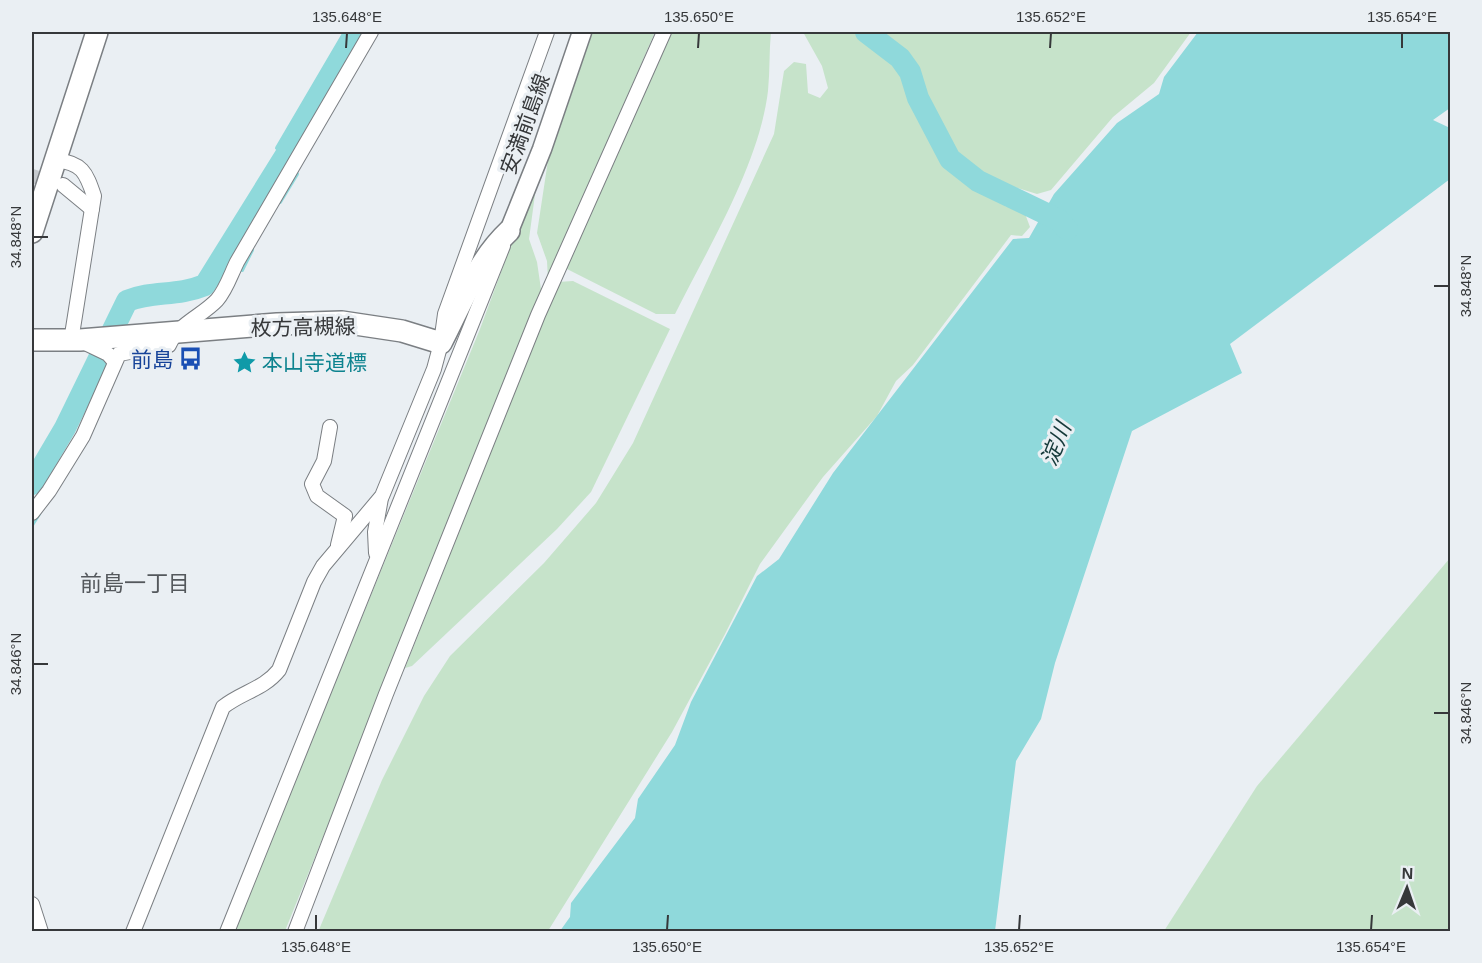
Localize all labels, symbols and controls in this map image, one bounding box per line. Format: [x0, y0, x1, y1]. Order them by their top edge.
text: 135.648°E [312, 8, 382, 25]
text: 135.650°E [664, 8, 734, 25]
text: 135.652°E [1016, 8, 1086, 25]
text: 135.654°E [1367, 8, 1437, 25]
street label: 安満前島線 [496, 71, 554, 177]
text: 34.848°N [7, 206, 24, 268]
text: 34.848°N [1457, 255, 1474, 317]
street label: 枚方高槻線 [250, 315, 356, 339]
bus stop icon: 前島 [178, 346, 204, 372]
place label: 前島 [131, 348, 173, 371]
place icon: 本山寺道標 [231, 349, 257, 375]
place label: 本山寺道標 [262, 351, 367, 374]
water label: 淀川 [1036, 417, 1077, 469]
district label: 前島一丁目 [80, 571, 190, 596]
text: 34.846°N [7, 633, 24, 695]
text: 34.846°N [1457, 682, 1474, 744]
north arrow [1377, 858, 1437, 918]
text: N [1401, 865, 1414, 882]
text: 135.648°E [281, 938, 351, 955]
text: 135.650°E [632, 938, 702, 955]
text: 135.652°E [984, 938, 1054, 955]
text: 135.654°E [1336, 938, 1406, 955]

